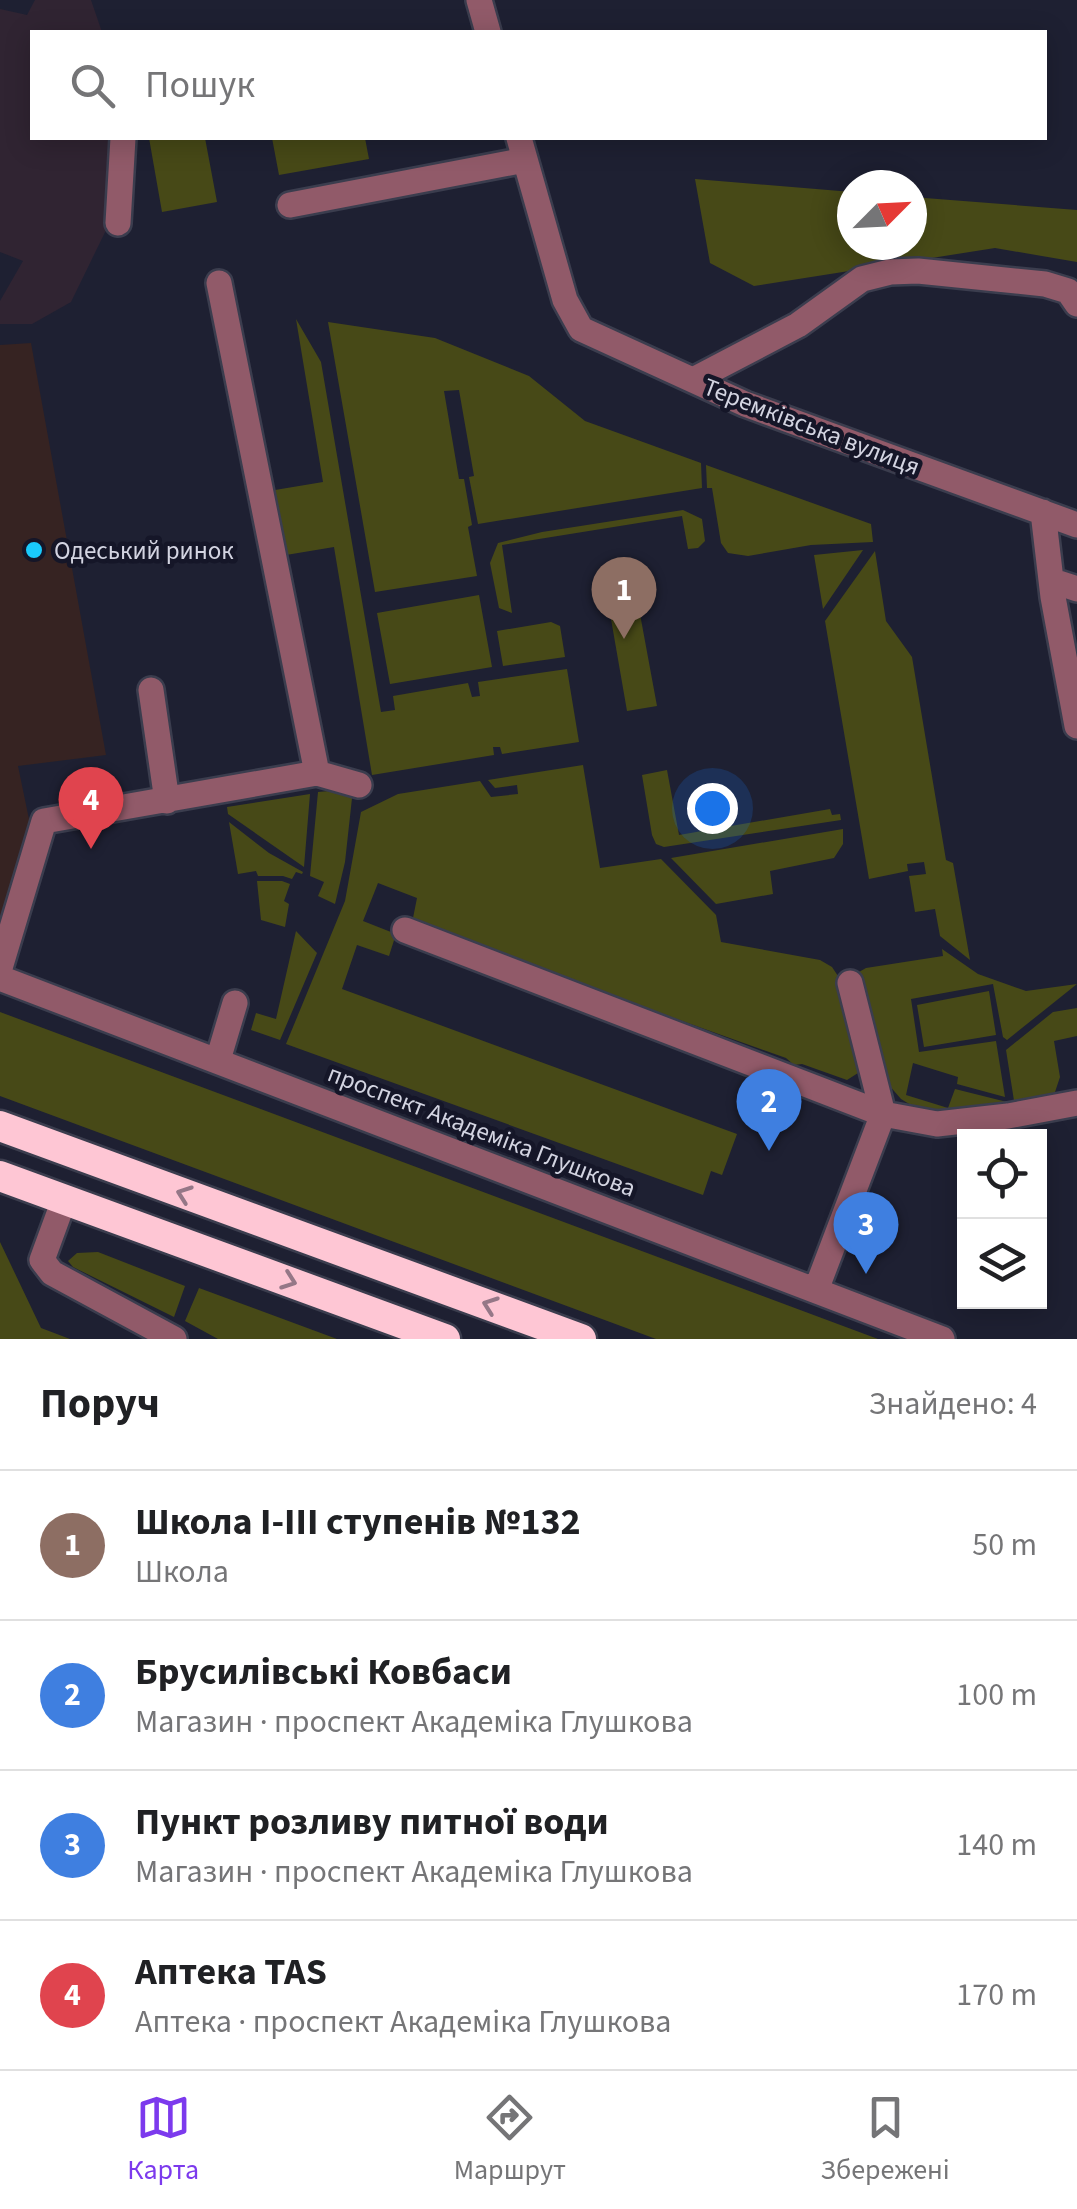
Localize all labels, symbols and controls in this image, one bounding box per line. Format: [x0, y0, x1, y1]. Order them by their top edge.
search box [30, 30, 1047, 140]
icon: search [65, 58, 120, 113]
text: Пошук [145, 58, 255, 112]
north arrow [837, 170, 927, 260]
street label: Теремківська вулиця [698, 369, 925, 485]
place label: Одеський ринок [54, 533, 234, 569]
marker: Одеський ринок [23, 539, 45, 561]
pin: 1 [592, 556, 656, 639]
pin: 4 [58, 766, 124, 849]
your location [687, 783, 738, 834]
street label: проспект Академіка Глушкова [322, 1056, 641, 1206]
pin: 2 [736, 1068, 802, 1151]
map controls [957, 1129, 1047, 1309]
button: locate [957, 1129, 1047, 1219]
one-way arrow [177, 1185, 194, 1206]
pin: 3 [834, 1192, 898, 1274]
button: layers [957, 1219, 1047, 1309]
one-way arrow [279, 1269, 297, 1289]
one-way arrow [482, 1296, 499, 1317]
text: Поруч [40, 1374, 160, 1434]
text: Знайдено: 4 [869, 1381, 1037, 1427]
text: Школа І-ІІІ ступенів №132 [135, 1495, 581, 1549]
text: 1 [64, 1522, 81, 1568]
text: 50 m [972, 1522, 1037, 1568]
text: Школа [135, 1549, 229, 1595]
text: Брусилівські Ковбаси [135, 1645, 512, 1699]
text: 2 [64, 1672, 81, 1718]
text: 100 m [956, 1672, 1037, 1718]
text: Магазин · проспект Академіка Глушкова [135, 1699, 693, 1745]
text: Пункт розливу питної води [135, 1795, 609, 1849]
text: 3 [64, 1822, 81, 1868]
text: 140 m [956, 1822, 1037, 1868]
text: Магазин · проспект Академіка Глушкова [135, 1849, 693, 1895]
text: Аптека TAS [135, 1945, 327, 1999]
text: 4 [64, 1972, 81, 2018]
text: 170 m [956, 1972, 1037, 2018]
text: Аптека · проспект Академіка Глушкова [135, 1999, 671, 2045]
tab: Карта [127, 2090, 199, 2190]
tab: Маршрут [454, 2090, 566, 2190]
tab: Збережені [821, 2090, 950, 2190]

